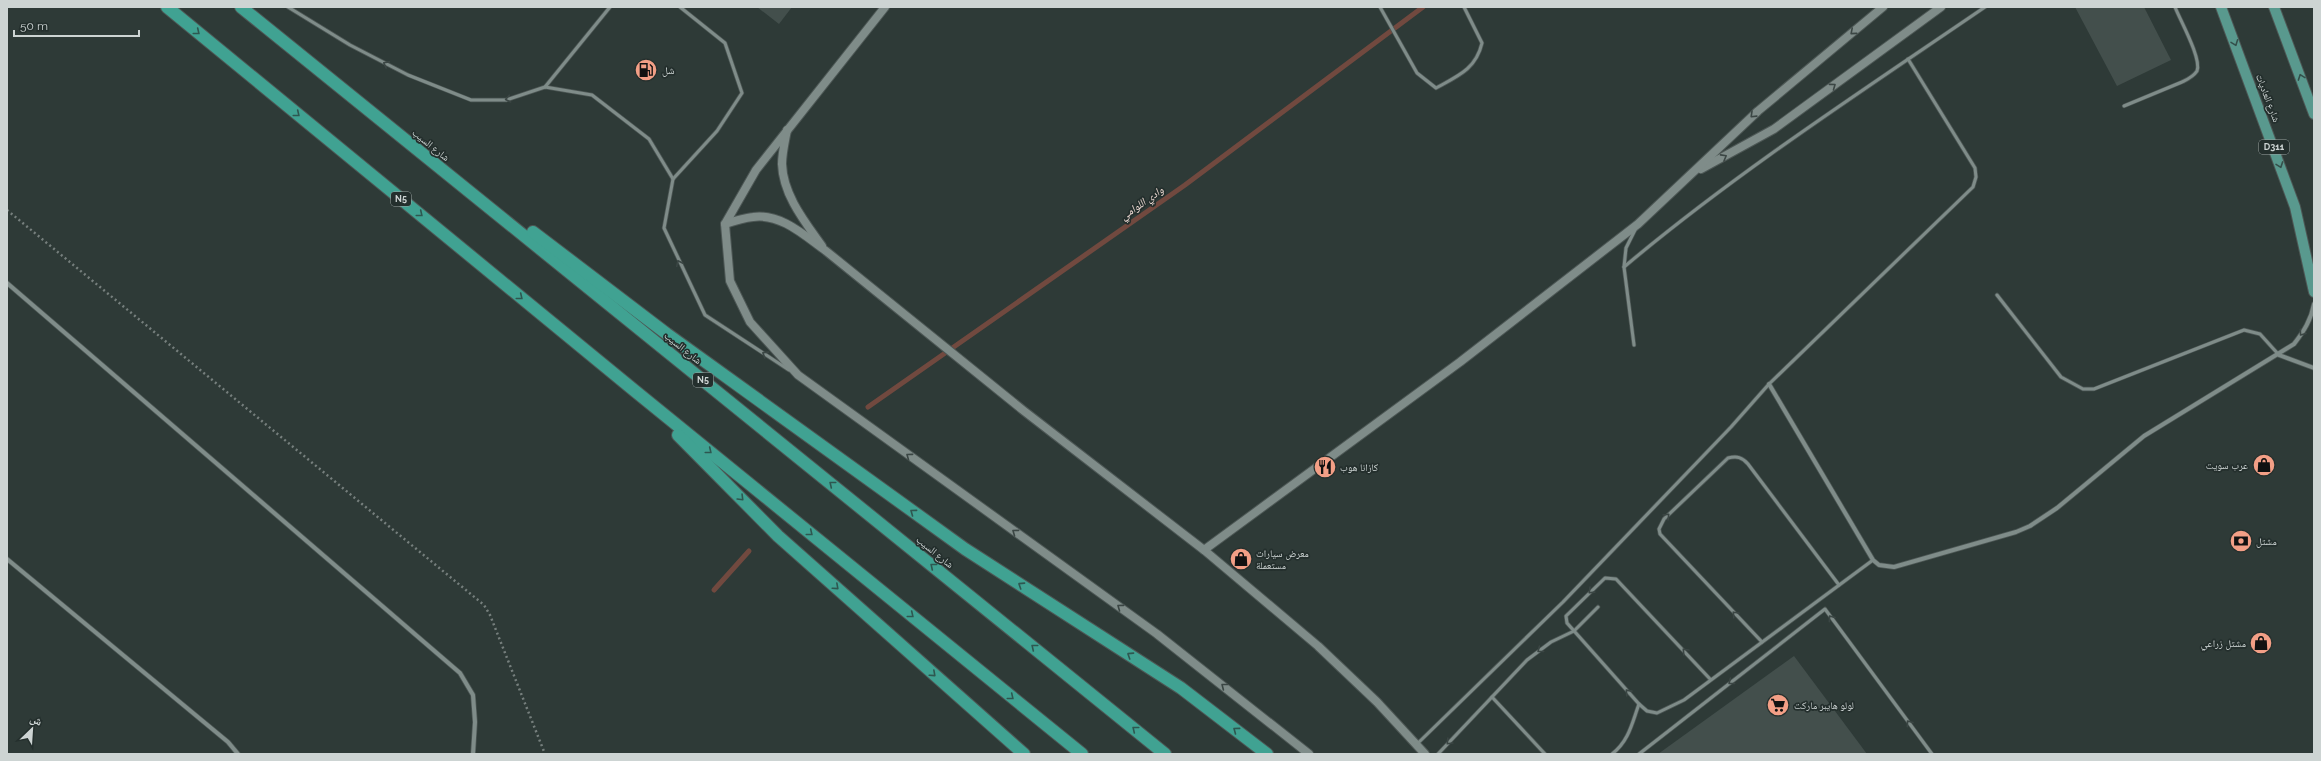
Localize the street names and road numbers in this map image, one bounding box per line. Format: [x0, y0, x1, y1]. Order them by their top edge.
street label: شارع العاديات [2253, 72, 2282, 124]
street label: شارع السيب [410, 127, 452, 164]
road number: D311 [2259, 140, 2289, 154]
road number: N5 [391, 192, 411, 206]
street label: شارع السيب [662, 330, 704, 367]
road number: N5 [693, 373, 713, 387]
street label: شارع السيب [914, 534, 956, 571]

